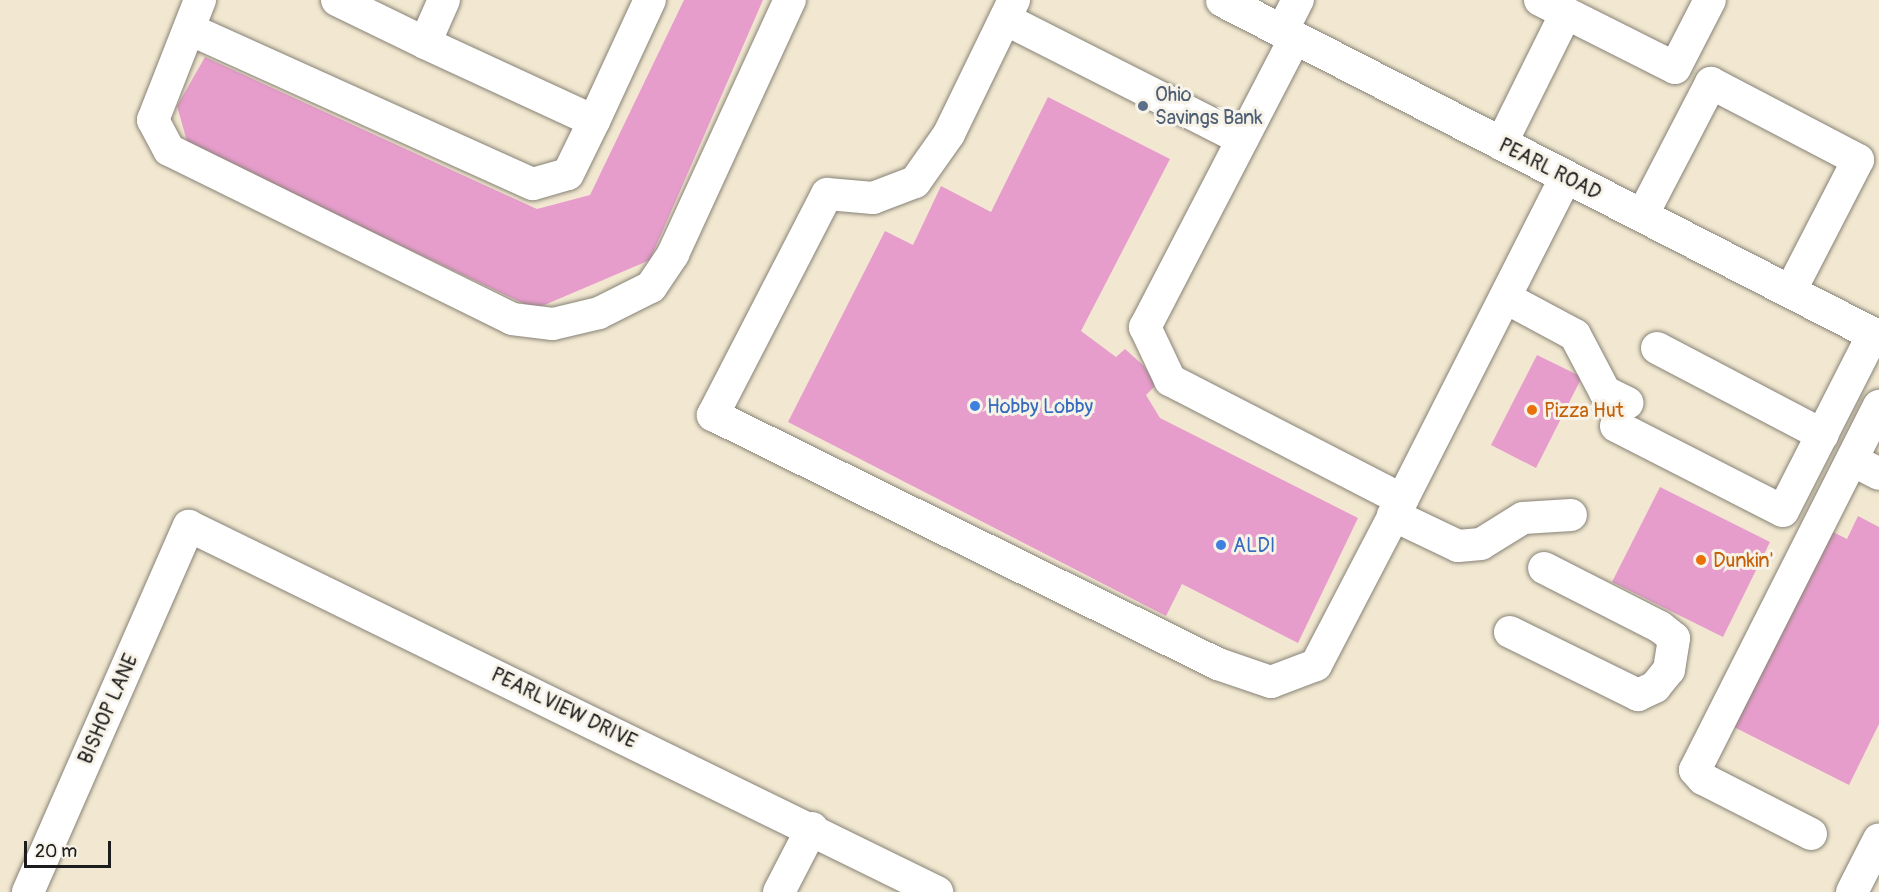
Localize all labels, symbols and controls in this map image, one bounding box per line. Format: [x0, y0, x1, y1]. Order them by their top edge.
place label: Ohio Savings Bank [1155, 83, 1263, 130]
marker: Ohio Savings Bank [1136, 99, 1150, 113]
street label: PEARL ROAD [1495, 133, 1605, 205]
place label: Hobby Lobby [987, 394, 1093, 418]
place label: Pizza Hut [1544, 398, 1624, 422]
marker: Hobby Lobby [968, 399, 982, 413]
marker: Pizza Hut [1525, 403, 1539, 417]
place label: ALDI [1233, 533, 1275, 557]
marker: ALDI [1214, 538, 1228, 552]
place label: Dunkin' [1713, 548, 1774, 572]
marker: Dunkin' [1694, 553, 1708, 567]
street label: BISHOP LANE [73, 650, 143, 768]
street label: PEARLVIEW DRIVE [487, 662, 641, 754]
scale bar [27, 829, 114, 867]
text: 20 m [35, 840, 77, 863]

